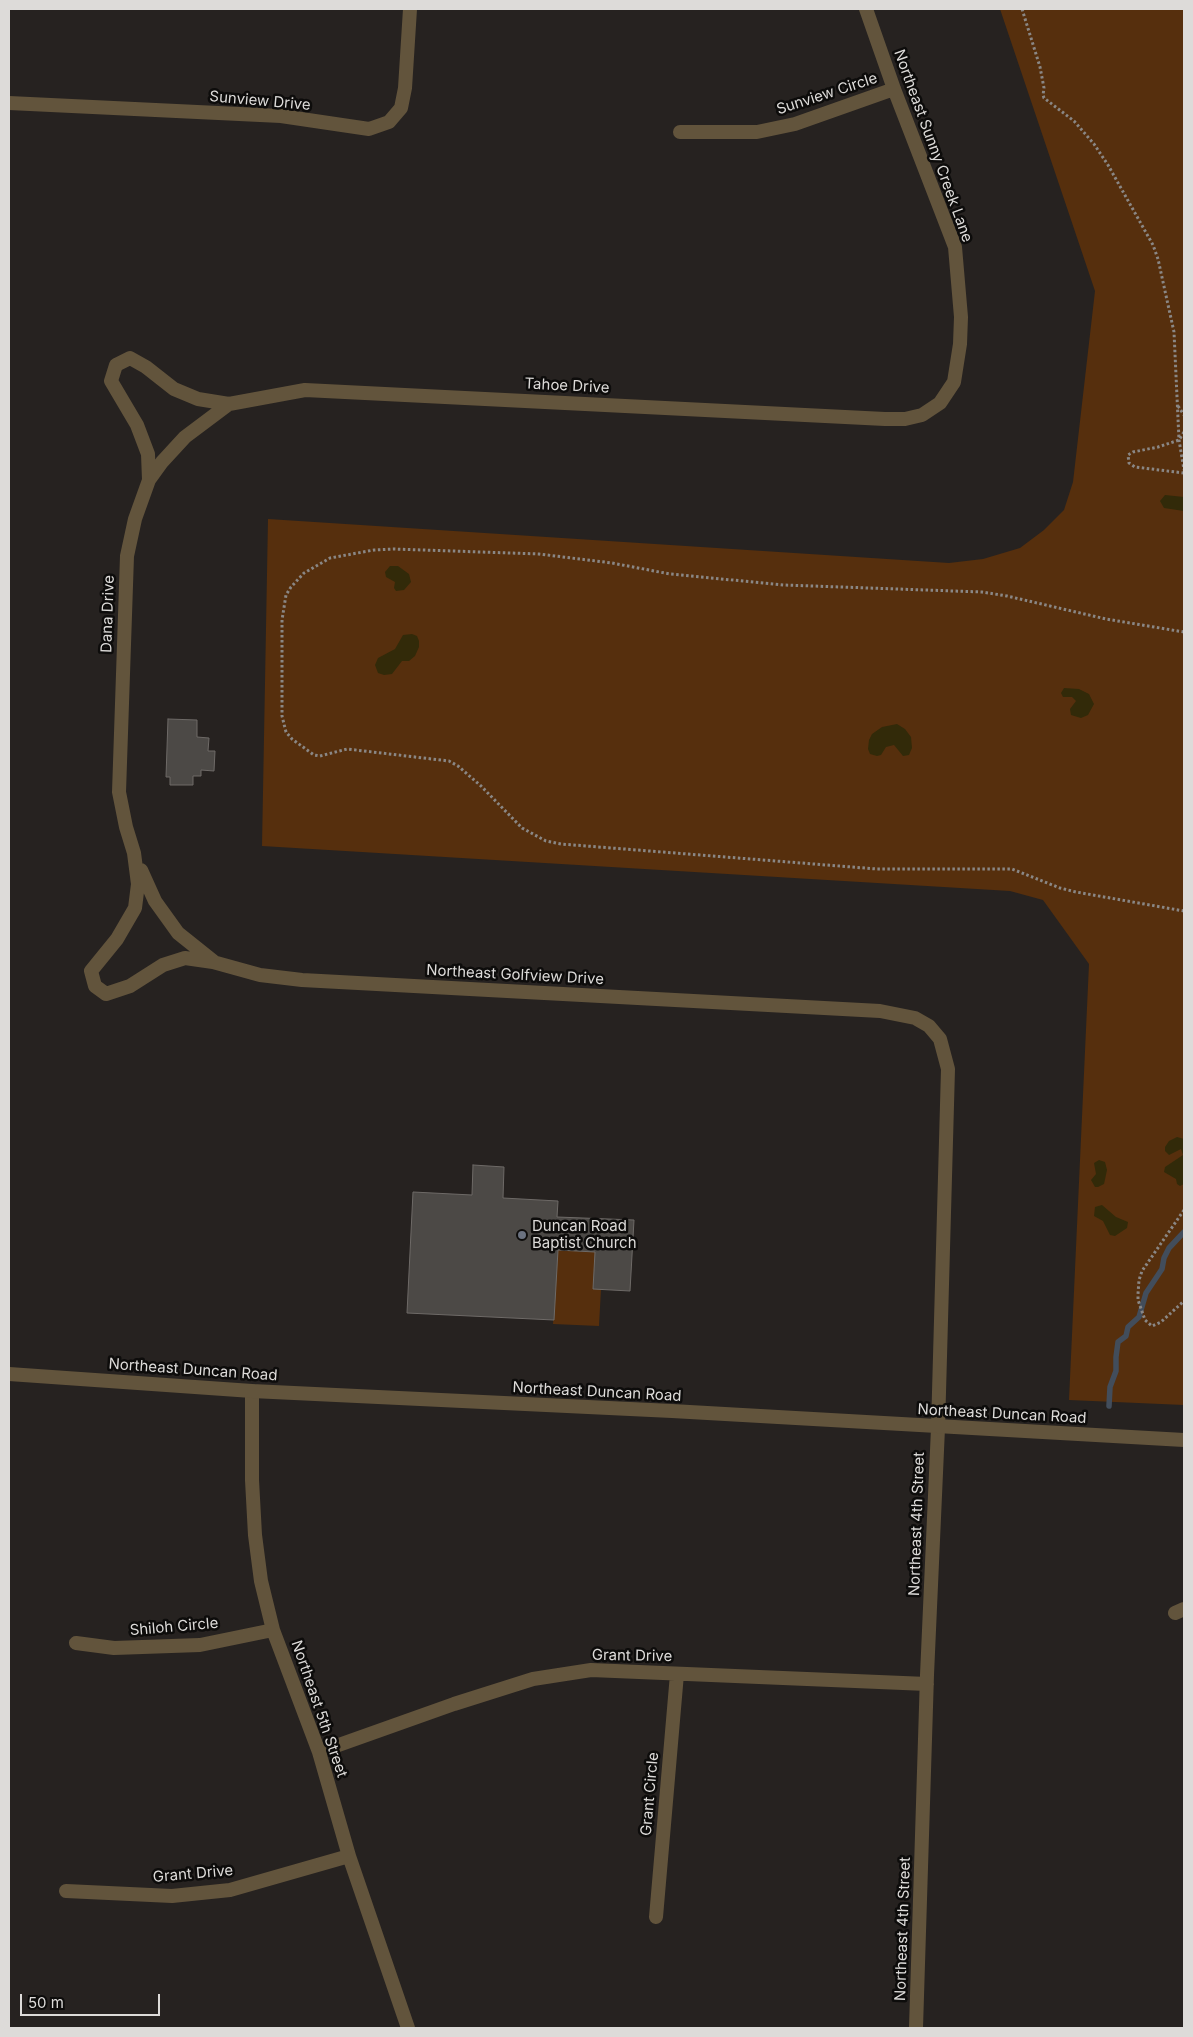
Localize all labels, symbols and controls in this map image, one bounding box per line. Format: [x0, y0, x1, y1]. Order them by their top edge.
street label: Northeast Sunny Creek Lane [890, 47, 976, 245]
street label: Sunview Circle [774, 69, 880, 119]
street label: Sunview Drive [209, 88, 311, 114]
street label: Tahoe Drive [524, 375, 610, 397]
street label: Dana Drive [98, 575, 118, 653]
street label: Northeast Golfview Drive [426, 961, 604, 989]
place label: Duncan Road Baptist Church [532, 1217, 637, 1252]
marker: Duncan Road Baptist Church [516, 1229, 528, 1241]
street label: Northeast Duncan Road [108, 1355, 278, 1385]
street label: Northeast Duncan Road [512, 1379, 682, 1405]
street label: Northeast Duncan Road [917, 1401, 1087, 1427]
street label: Northeast 4th Street [905, 1452, 929, 1596]
street label: Shiloh Circle [129, 1614, 219, 1640]
street label: Northeast 5th Street [287, 1638, 351, 1780]
street label: Grant Drive [592, 1646, 672, 1666]
street label: Grant Circle [637, 1751, 663, 1837]
street label: Northeast 4th Street [891, 1857, 915, 2001]
street label: Grant Drive [152, 1862, 234, 1886]
scale bar [22, 1984, 162, 2016]
text: 50 m [28, 1993, 64, 2012]

